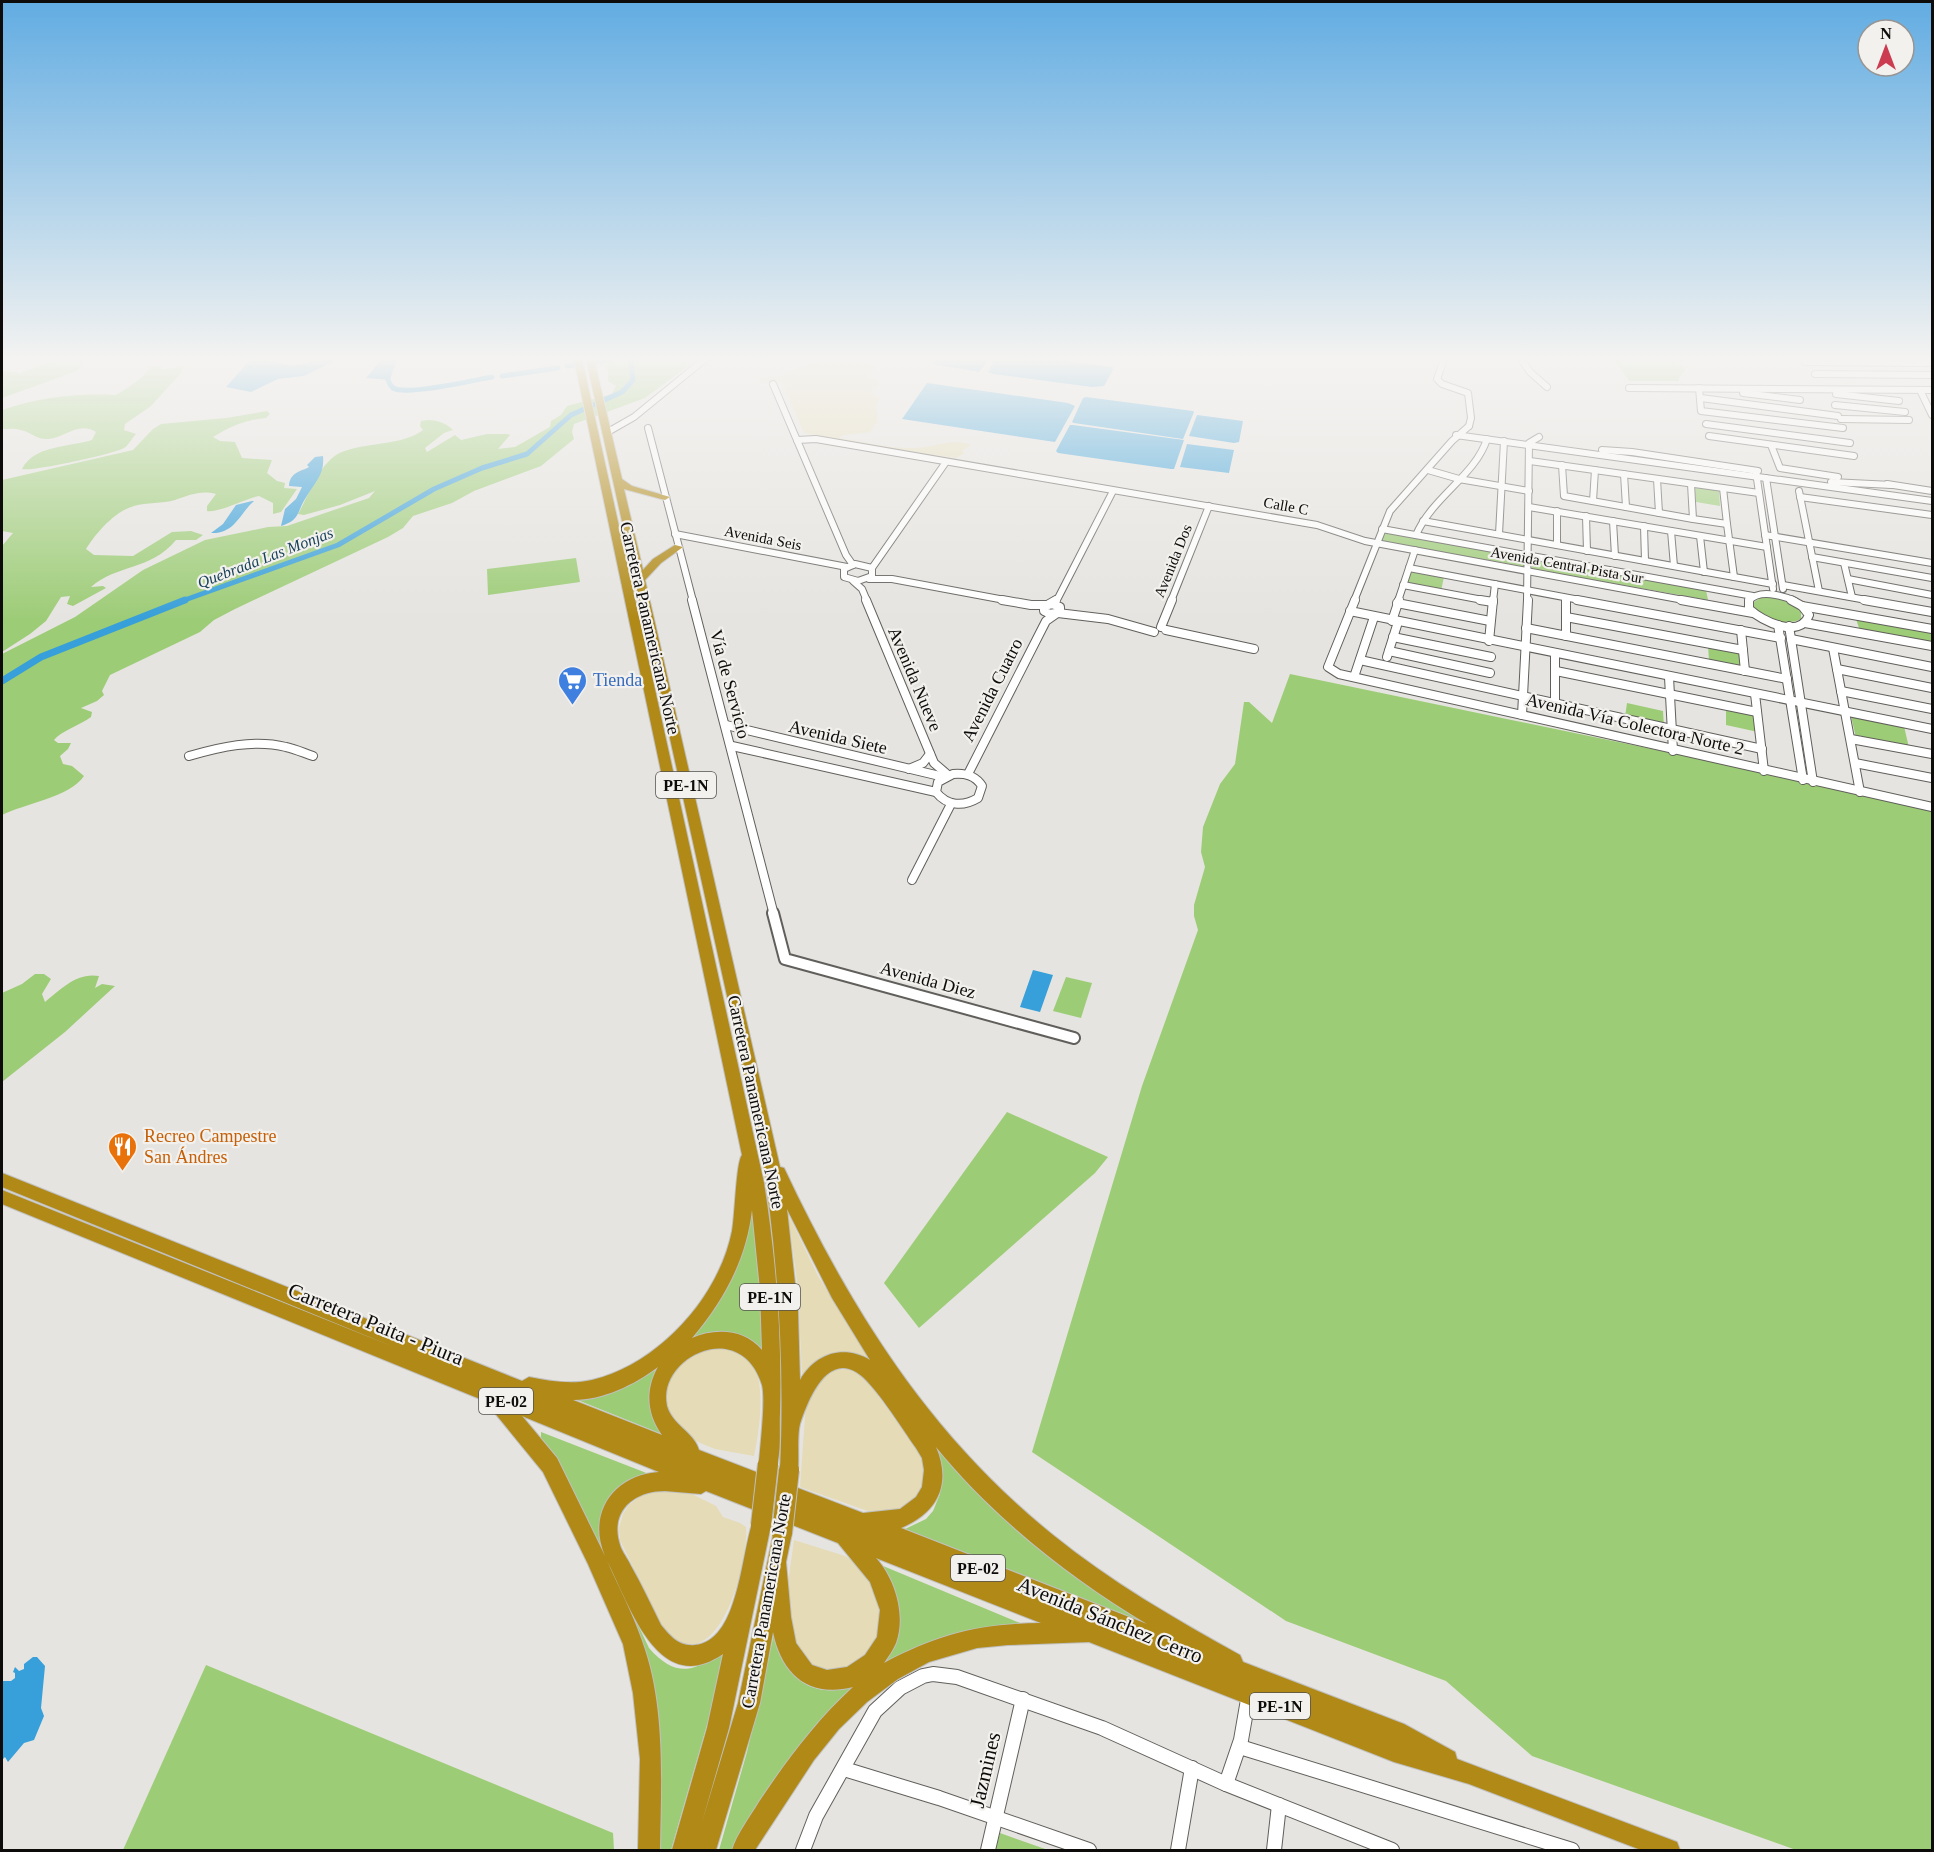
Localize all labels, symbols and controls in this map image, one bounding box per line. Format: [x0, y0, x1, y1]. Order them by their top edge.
north arrow [1856, 18, 1916, 78]
text: N [1880, 25, 1892, 42]
street label: Calle C [1262, 494, 1310, 518]
street label: Carretera Panamericana Norte [616, 520, 684, 736]
street label: Avenida Dos [1151, 522, 1195, 600]
street label: Avenida Seis [723, 523, 803, 553]
water label: Quebrada Las Monjas [195, 524, 336, 592]
street label: Avenida Central Pista Sur [1489, 544, 1645, 586]
street label: Avenida Nueve [884, 624, 946, 734]
street label: Vía de Servicio [706, 627, 754, 741]
street label: Avenida Cuatro [957, 635, 1027, 745]
supermarket icon: Tienda [556, 664, 588, 706]
place label: Tienda [593, 670, 642, 690]
street label: Avenida Vía Colectora Norte 2 [1524, 689, 1746, 759]
street label: Avenida Siete [787, 716, 889, 758]
road number: PE-1N [656, 772, 716, 798]
street label: Avenida Diez [878, 958, 978, 1002]
street label: Carretera Panamericana Norte [724, 993, 788, 1211]
place label: Recreo Campestre San Ándres [144, 1126, 276, 1167]
restaurant icon: Recreo Campestre San Ándres [107, 1130, 139, 1172]
street label: Carretera Paita - Piura [285, 1278, 468, 1370]
road number: PE-1N [740, 1284, 800, 1310]
road number: PE-02 [479, 1388, 533, 1414]
street label: Carretera Panamericana Norte [737, 1492, 795, 1710]
road number: PE-02 [951, 1555, 1005, 1581]
street label: Avenida Sánchez Cerro [1014, 1572, 1206, 1668]
road number: PE-1N [1250, 1693, 1310, 1719]
street label: Jazmines [965, 1730, 1005, 1810]

